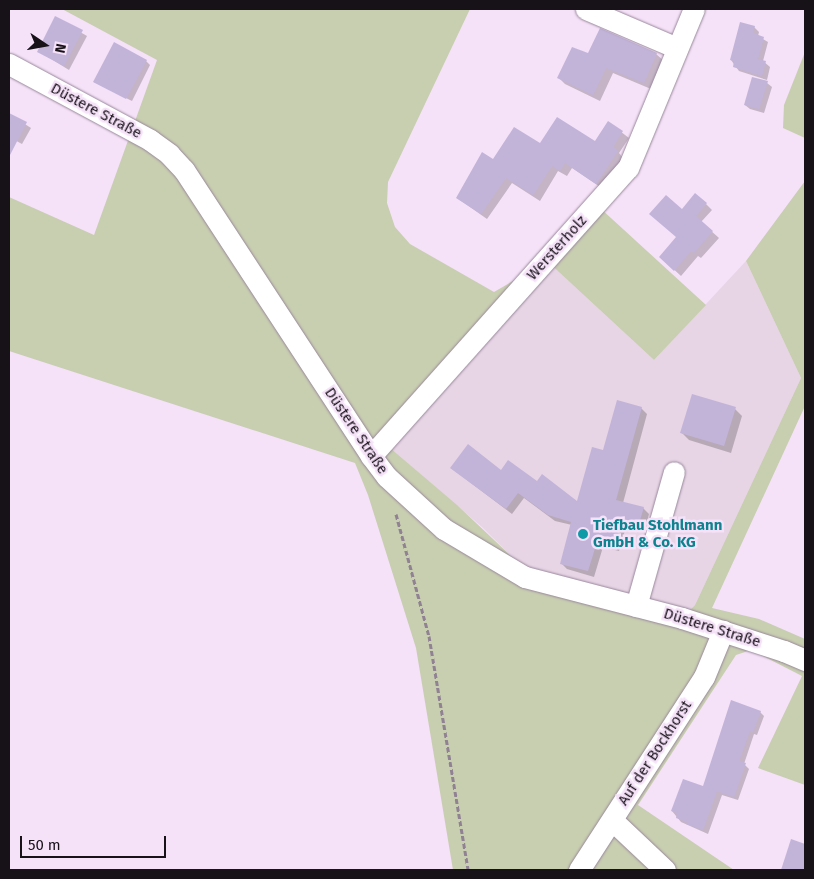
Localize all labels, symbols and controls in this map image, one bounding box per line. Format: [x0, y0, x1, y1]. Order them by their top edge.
north arrow [20, 20, 70, 70]
text: N [51, 42, 69, 55]
street label: Düstere Straße [47, 80, 145, 142]
street label: Wersterholz [523, 212, 591, 284]
street label: Düstere Straße [320, 384, 392, 478]
place label: Tiefbau Stohlmann GmbH & Co. KG [593, 516, 722, 551]
marker: Tiefbau Stohlmann GmbH & Co. KG [577, 528, 589, 540]
street label: Düstere Straße [661, 605, 763, 651]
street label: Auf der Bockhorst [614, 697, 696, 809]
scale bar [22, 826, 169, 858]
text: 50 m [28, 836, 61, 854]

